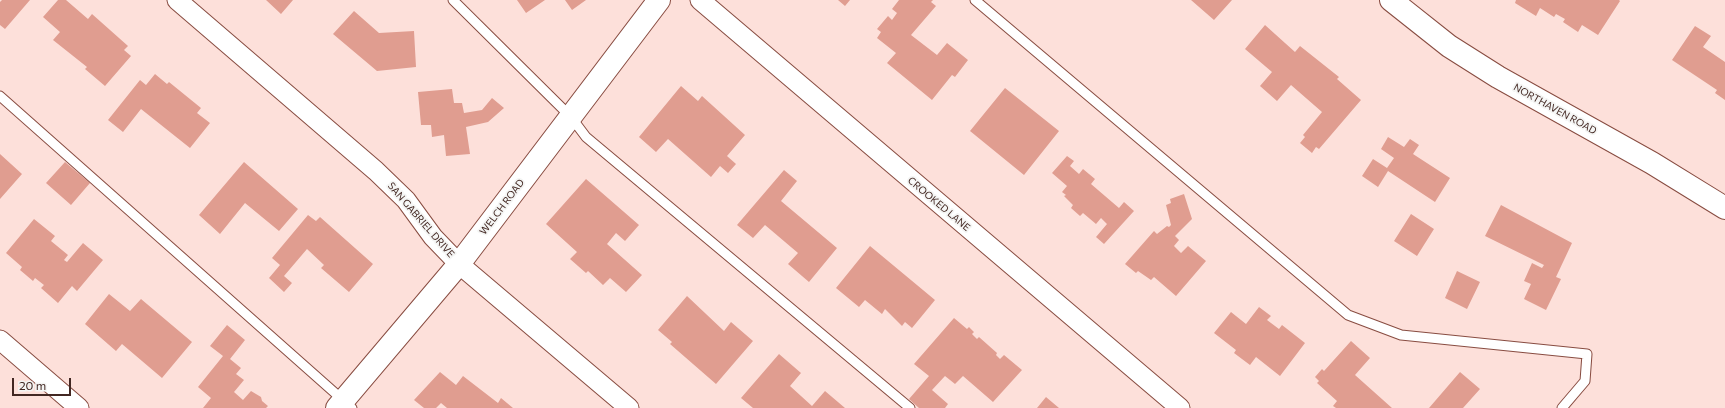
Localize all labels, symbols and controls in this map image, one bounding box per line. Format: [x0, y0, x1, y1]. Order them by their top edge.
street label: NORTHAVEN ROAD [1511, 81, 1599, 137]
street label: CROOKED LANE [905, 174, 973, 234]
street label: WELCH ROAD [477, 177, 527, 237]
street label: SAN GABRIEL DRIVE [385, 180, 457, 260]
scale bar [14, 370, 73, 396]
text: 20 m [19, 378, 46, 392]

